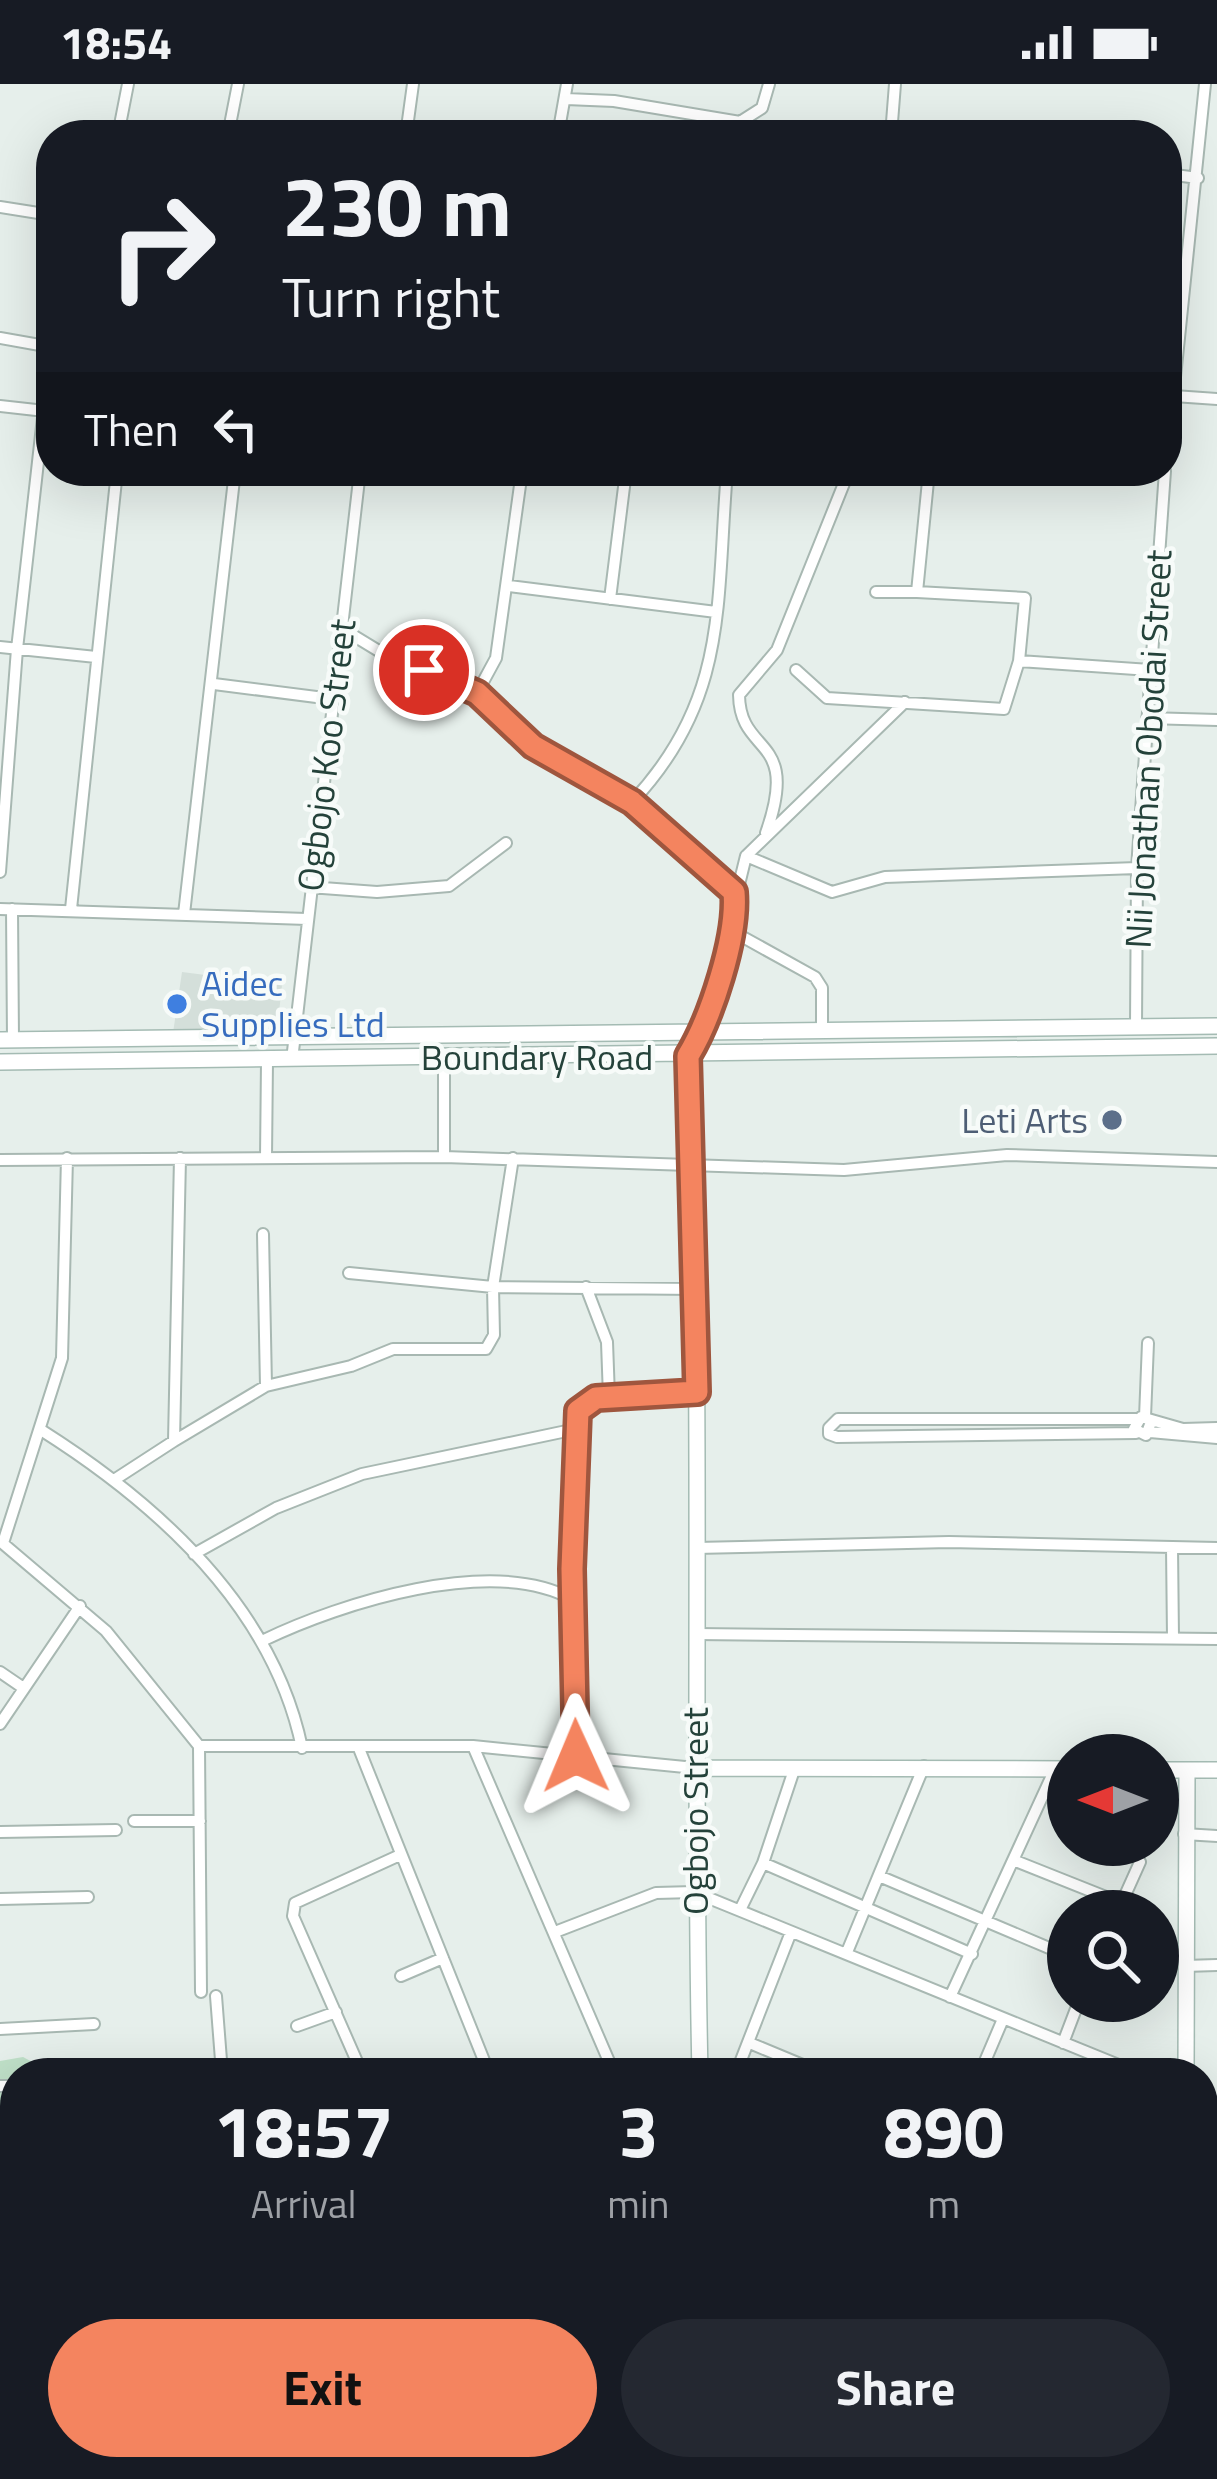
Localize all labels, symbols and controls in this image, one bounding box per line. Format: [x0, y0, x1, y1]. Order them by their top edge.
text: 18:54 [60, 8, 172, 76]
text: 230 m [282, 141, 512, 269]
icon: right [84, 168, 240, 324]
text: Turn right [282, 256, 500, 338]
text: Then [84, 395, 179, 463]
icon: left [203, 396, 269, 462]
street label: Nii Jonathan Obodai Street [1110, 548, 1185, 950]
street label: Ogbojo Koo Street [282, 615, 370, 894]
pin [373, 619, 475, 721]
icon: arrive [391, 637, 457, 703]
place label: Aidec Supplies Ltd [201, 955, 385, 1051]
marker: Aidec Supplies Ltd [164, 991, 190, 1017]
street label: Boundary Road [421, 1029, 653, 1084]
place label: Leti Arts [961, 1092, 1088, 1147]
marker: Leti Arts [1099, 1107, 1125, 1133]
position arrow [513, 1693, 639, 1819]
street label: Ogbojo Street [667, 1707, 722, 1915]
north arrow [1047, 1734, 1179, 1866]
map controls [1047, 1734, 1179, 2022]
button: search [1047, 1890, 1179, 2022]
text: 18:57 [214, 2075, 394, 2185]
text: 3 [618, 2075, 659, 2185]
text: 890 [883, 2075, 1004, 2185]
text: Arrival [251, 2174, 357, 2233]
text: min [607, 2174, 669, 2233]
text: m [927, 2174, 960, 2233]
button: Exit [48, 2319, 597, 2457]
button: Share [621, 2319, 1170, 2457]

